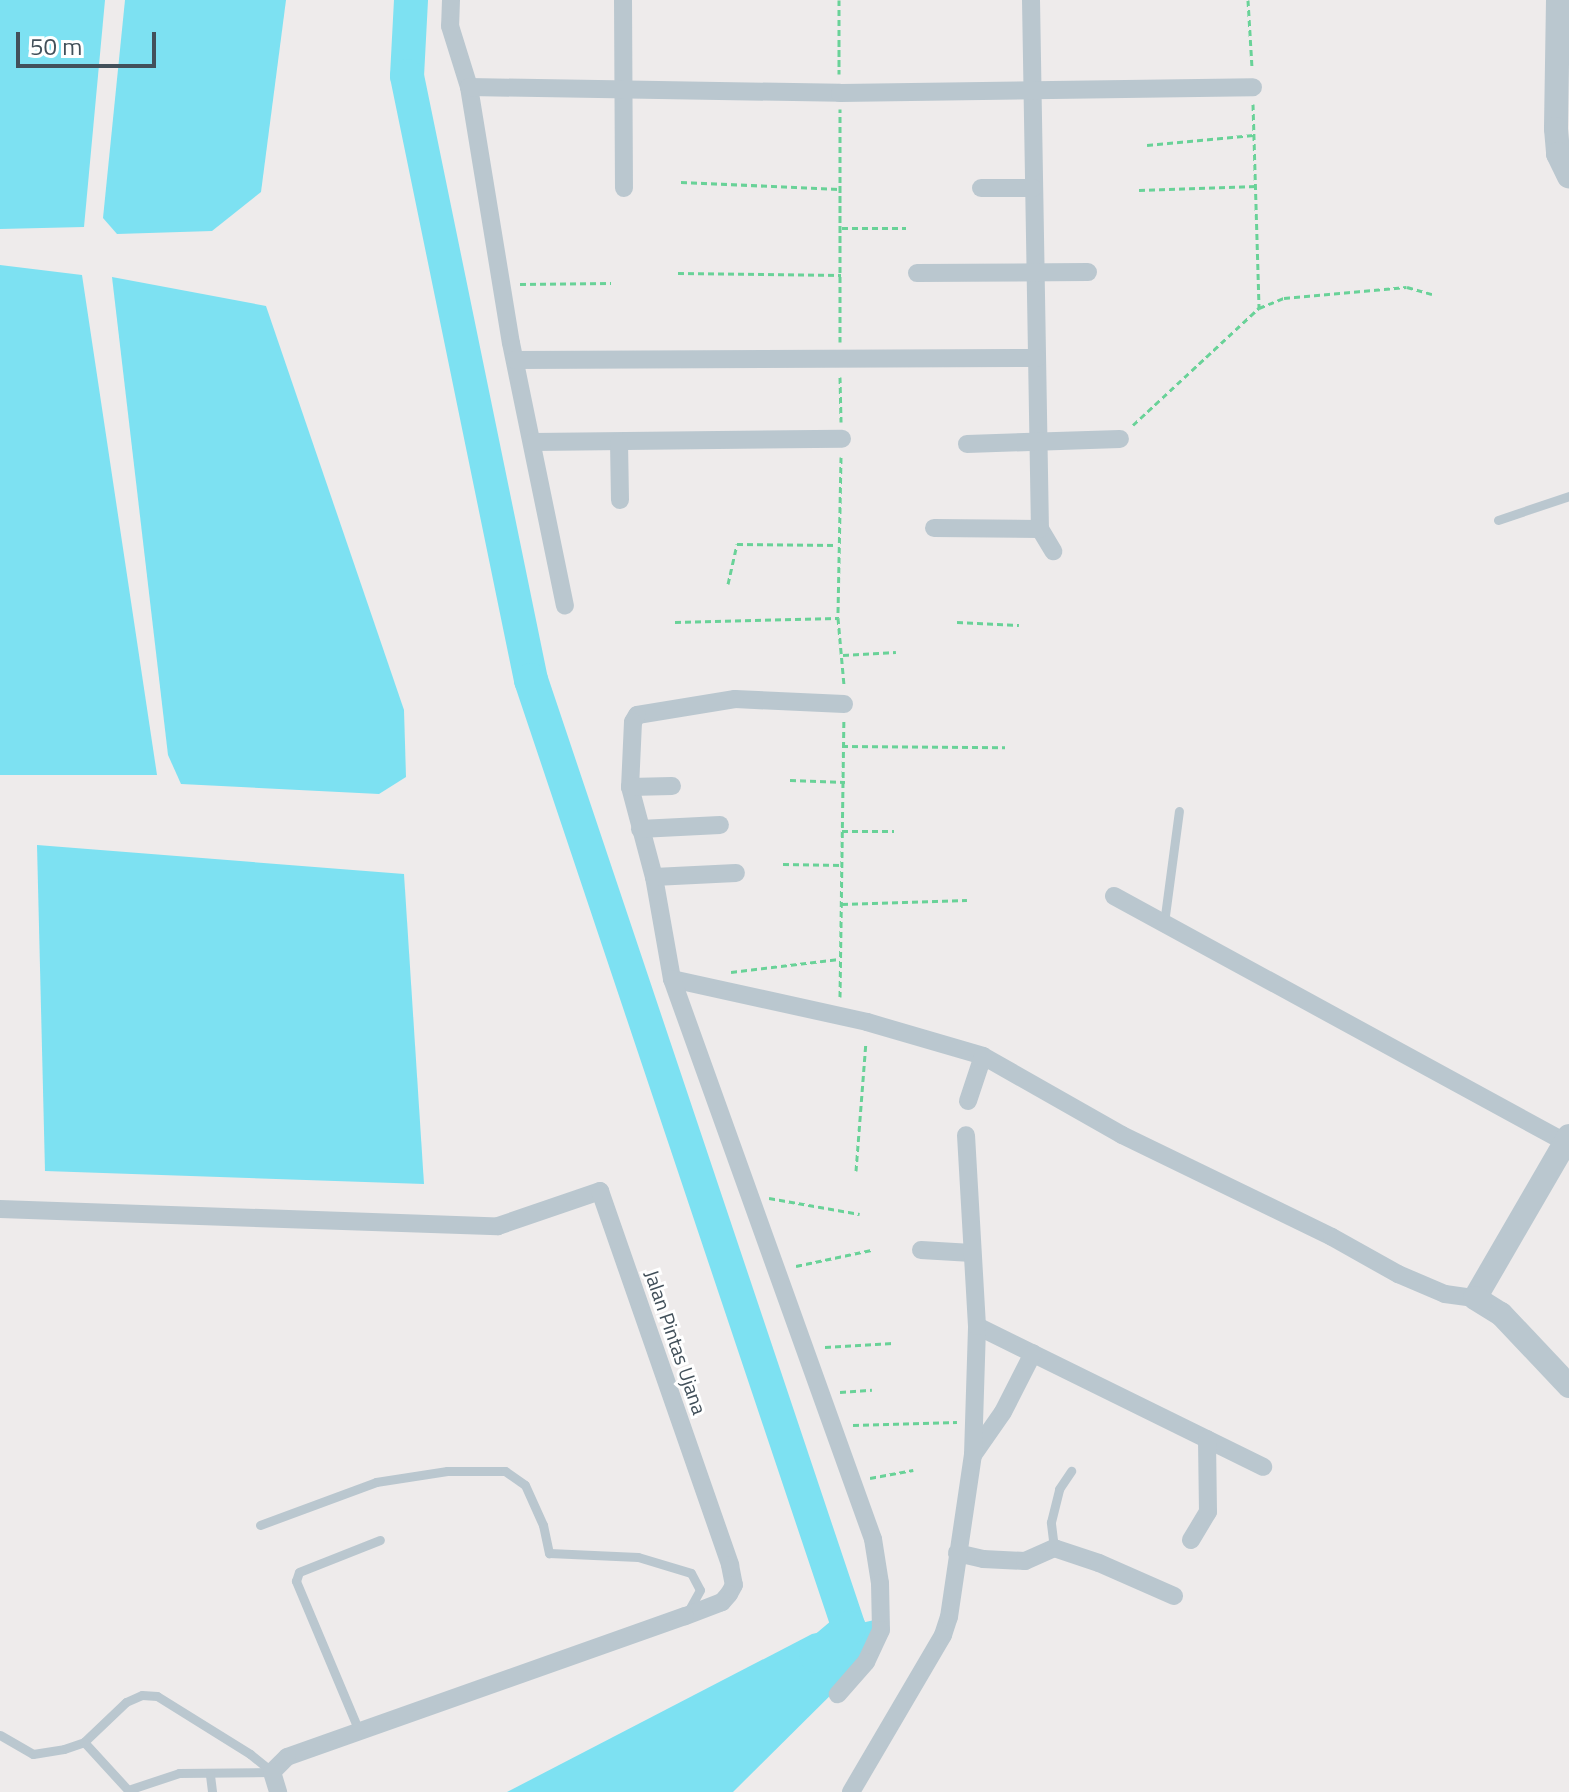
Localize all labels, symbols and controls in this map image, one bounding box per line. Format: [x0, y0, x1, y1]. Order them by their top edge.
scale bar [20, 16, 160, 66]
text: 50 m [30, 28, 82, 64]
street label: Jalan Pintas Ujana [640, 1267, 712, 1417]

